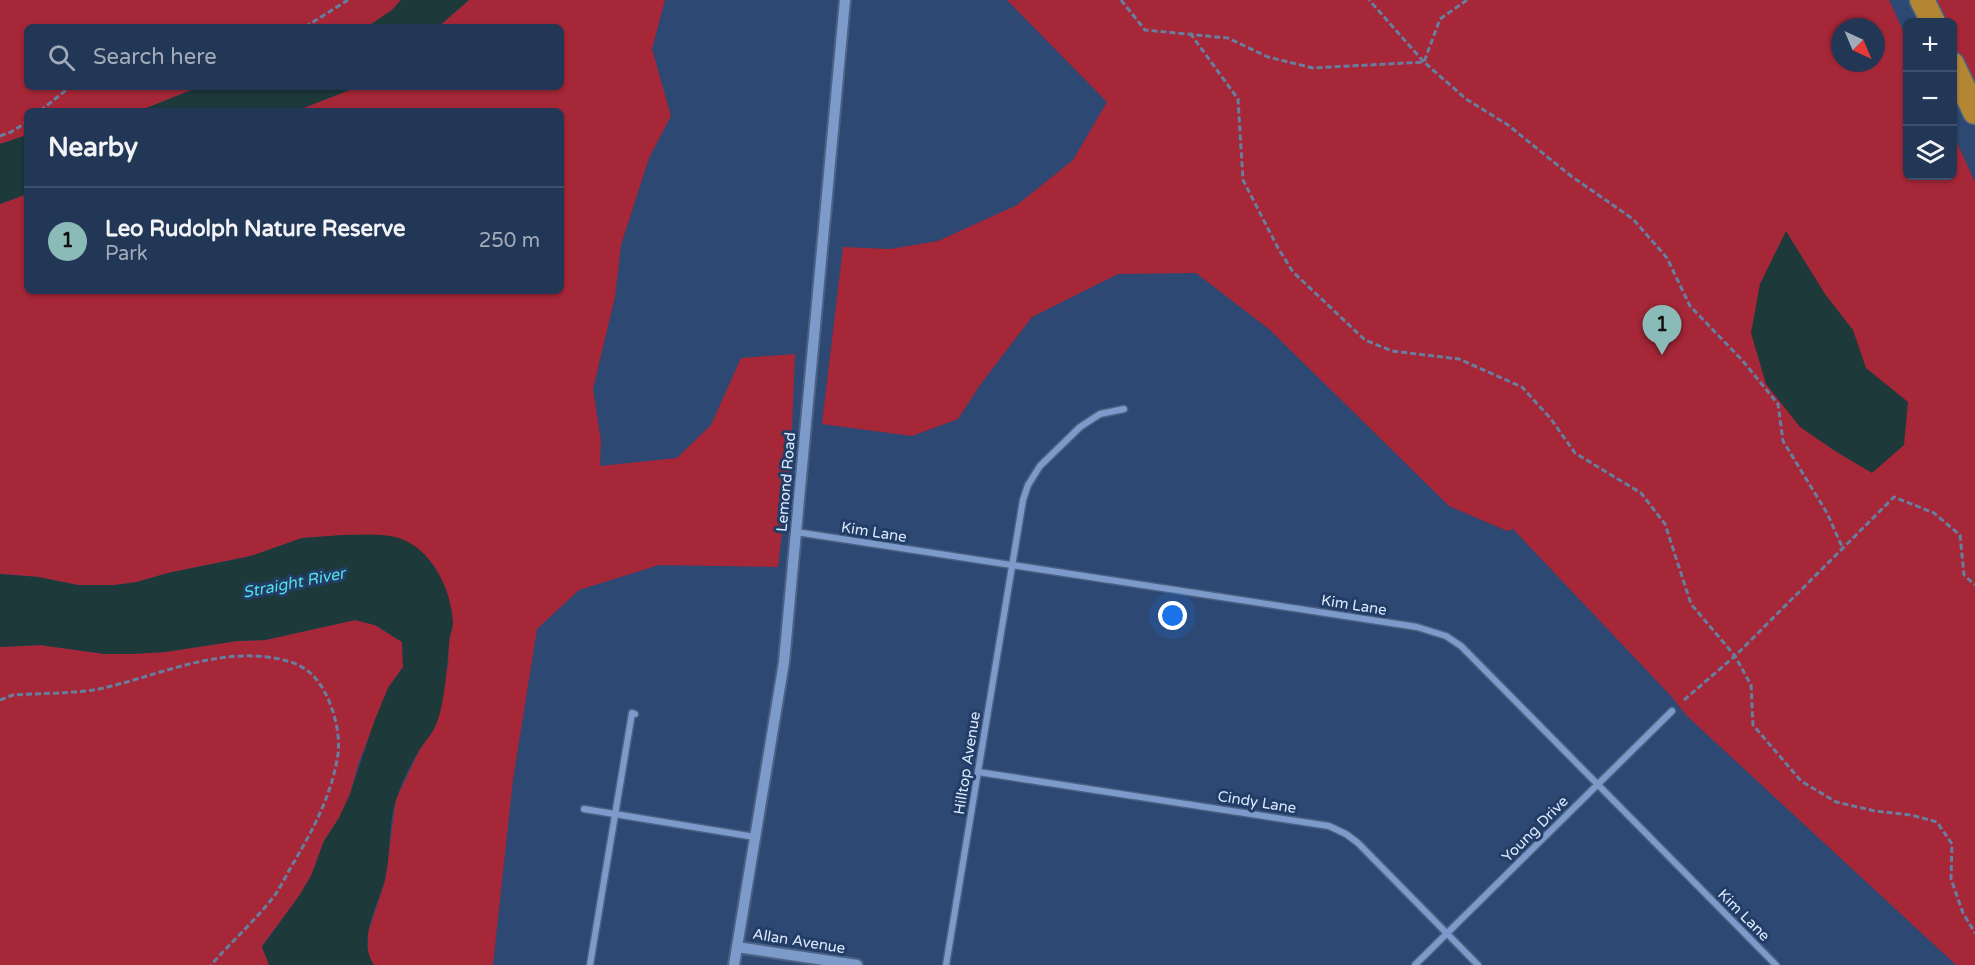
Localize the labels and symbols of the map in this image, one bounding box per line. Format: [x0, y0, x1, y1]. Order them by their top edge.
north arrow [1831, 18, 1885, 72]
pin: 1 [1642, 306, 1682, 355]
street label: Lemond Road [773, 431, 799, 533]
street label: Kim Lane [840, 518, 908, 546]
water label: Straight River [241, 563, 349, 603]
street label: Kim Lane [1320, 591, 1388, 619]
your location [1158, 601, 1187, 630]
street label: Hilltop Avenue [950, 710, 984, 816]
street label: Cindy Lane [1216, 787, 1298, 817]
street label: Young Drive [1498, 792, 1572, 866]
street label: Kim Lane [1714, 885, 1774, 945]
street label: Allan Avenue [751, 925, 847, 957]

